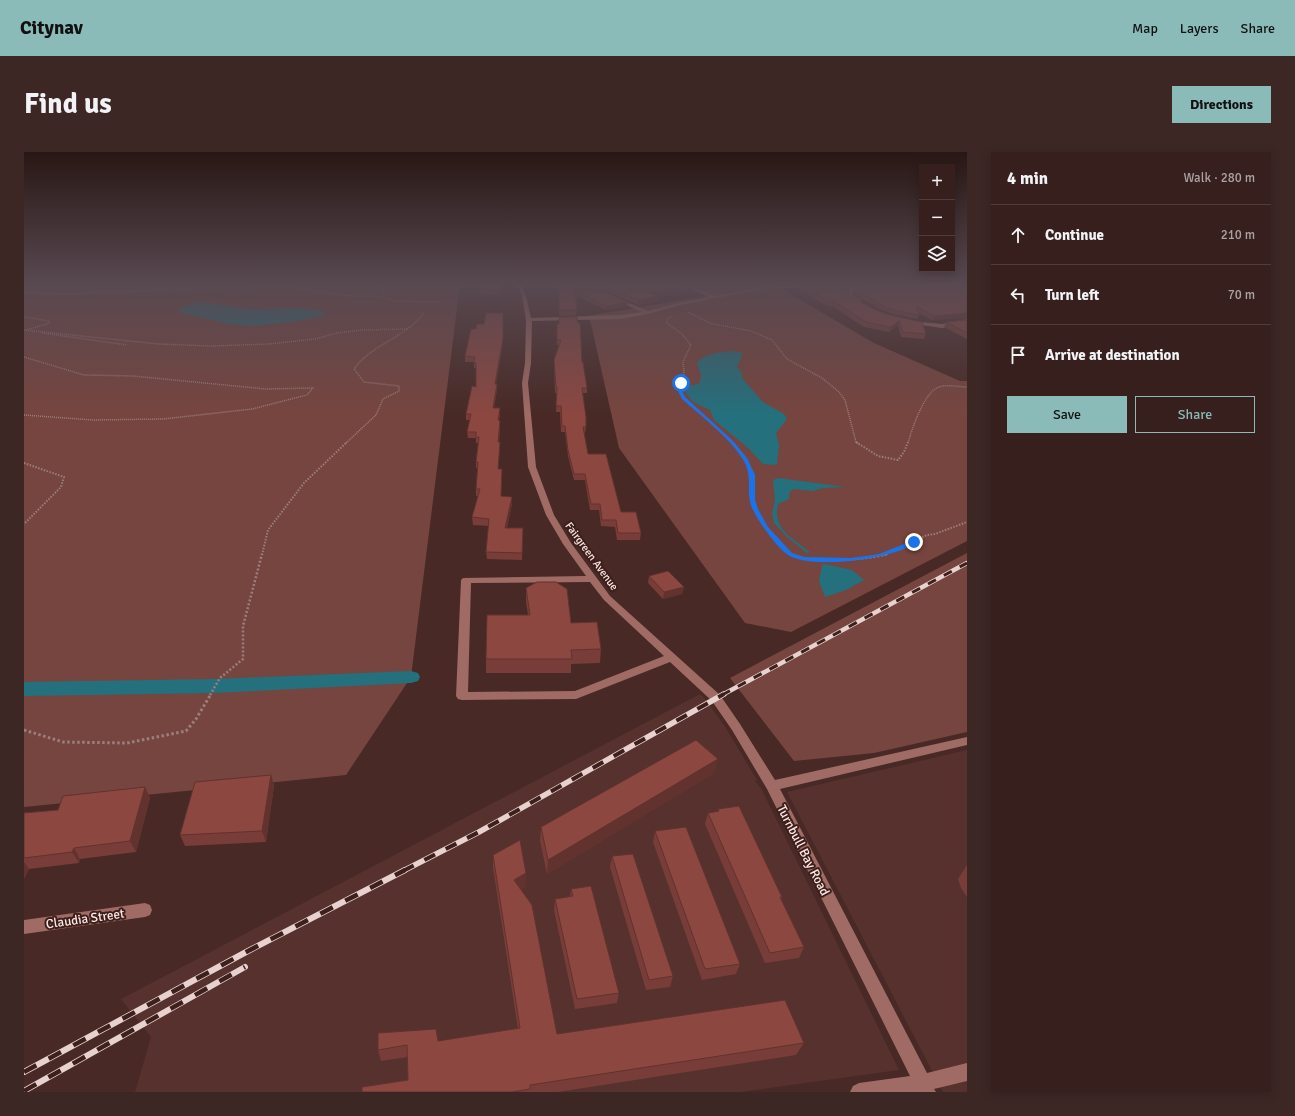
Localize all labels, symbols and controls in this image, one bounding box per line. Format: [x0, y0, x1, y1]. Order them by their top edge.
text: Citynav [20, 16, 83, 40]
text: Map [1132, 20, 1158, 37]
text: Layers [1180, 20, 1219, 37]
text: Share [1241, 20, 1275, 37]
button: Directions [1172, 86, 1271, 123]
text: Find us [24, 87, 112, 121]
map controls [919, 164, 955, 272]
button: + [919, 164, 955, 200]
text: 4 min [1007, 168, 1048, 189]
text: Walk · 280 m [1184, 170, 1255, 186]
button: − [919, 200, 955, 236]
icon: ahead [1007, 224, 1029, 246]
text: Continue [1045, 226, 1104, 244]
text: 210 m [1221, 227, 1255, 243]
button: layers [919, 236, 955, 272]
icon: left [1007, 284, 1029, 306]
text: Turn left [1045, 286, 1099, 304]
text: 70 m [1228, 287, 1255, 303]
icon: arrive [1007, 344, 1029, 366]
text: Arrive at destination [1045, 346, 1180, 364]
route start [672, 374, 690, 392]
button: Save [1007, 396, 1127, 433]
button: Share [1135, 396, 1255, 433]
street label: Fairgreen Avenue [562, 520, 621, 593]
route end [905, 533, 923, 551]
street label: Turnbull Bay Road [773, 802, 833, 899]
street label: Claudia Street [45, 906, 126, 932]

